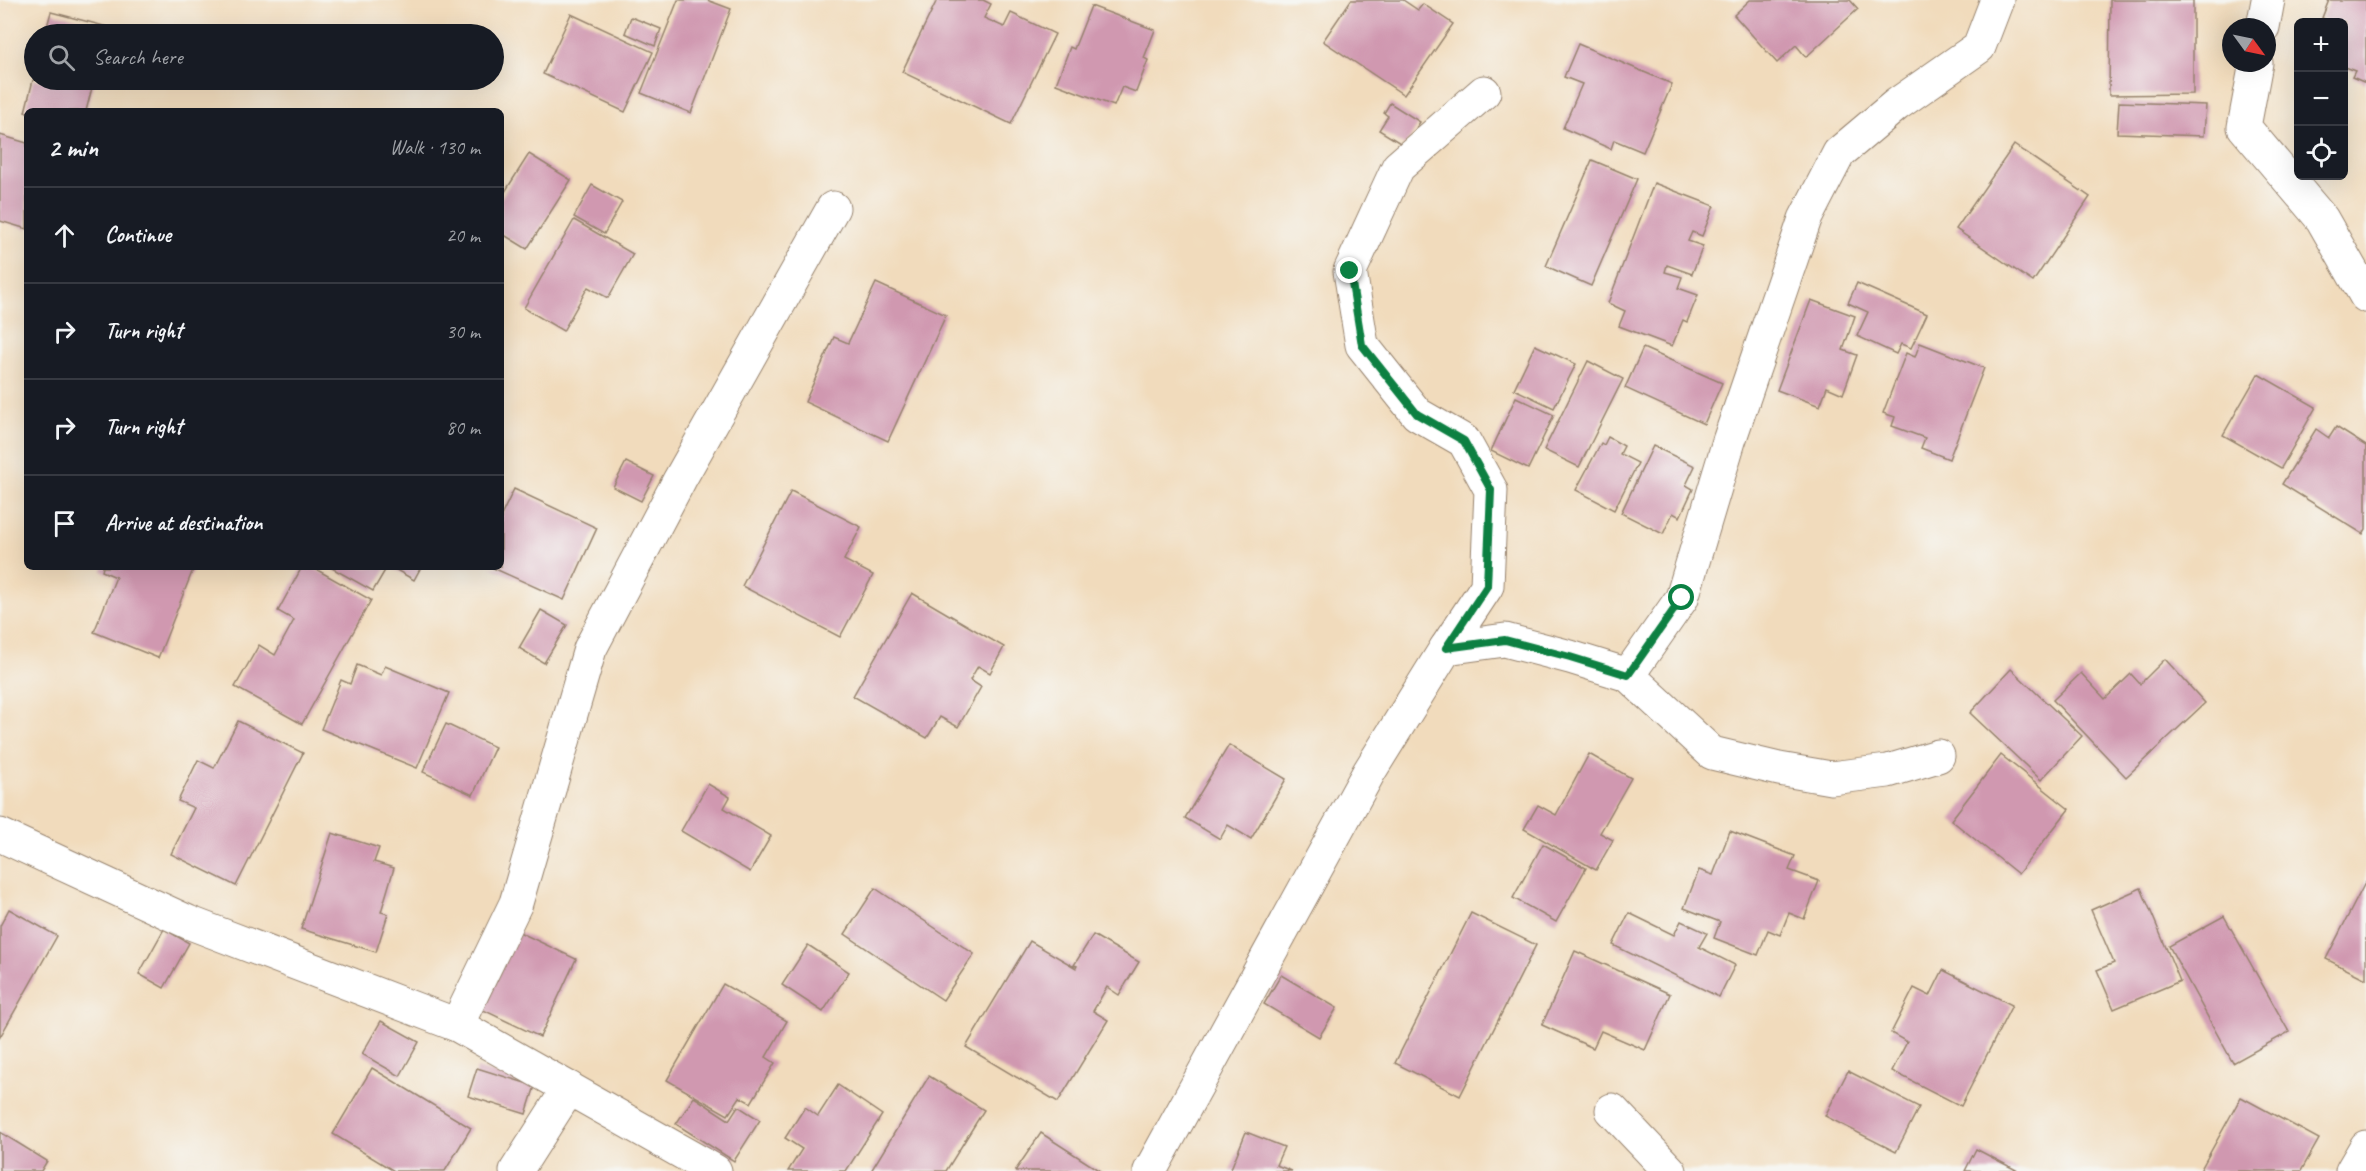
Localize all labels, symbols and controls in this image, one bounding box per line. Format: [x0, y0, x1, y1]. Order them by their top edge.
north arrow [2222, 18, 2276, 72]
map controls [2294, 18, 2348, 180]
button: + [2294, 18, 2348, 72]
search box [24, 24, 504, 90]
icon: search [45, 41, 78, 74]
text: Search here [93, 43, 183, 71]
button: − [2294, 72, 2348, 126]
button: locate [2294, 126, 2348, 180]
text: 2 min [48, 131, 98, 164]
text: Walk · 130 m [390, 135, 480, 160]
icon: ahead [48, 219, 81, 252]
text: Continue [105, 221, 171, 249]
text: 20 m [446, 223, 480, 248]
route end [1336, 257, 1362, 283]
icon: right [48, 315, 81, 348]
text: Turn right [105, 317, 182, 345]
text: 30 m [446, 319, 480, 344]
icon: right [48, 411, 81, 444]
text: Turn right [105, 413, 182, 441]
text: 80 m [446, 415, 480, 440]
icon: arrive [48, 507, 81, 540]
text: Arrive at destination [105, 509, 262, 537]
route start [1668, 584, 1694, 610]

